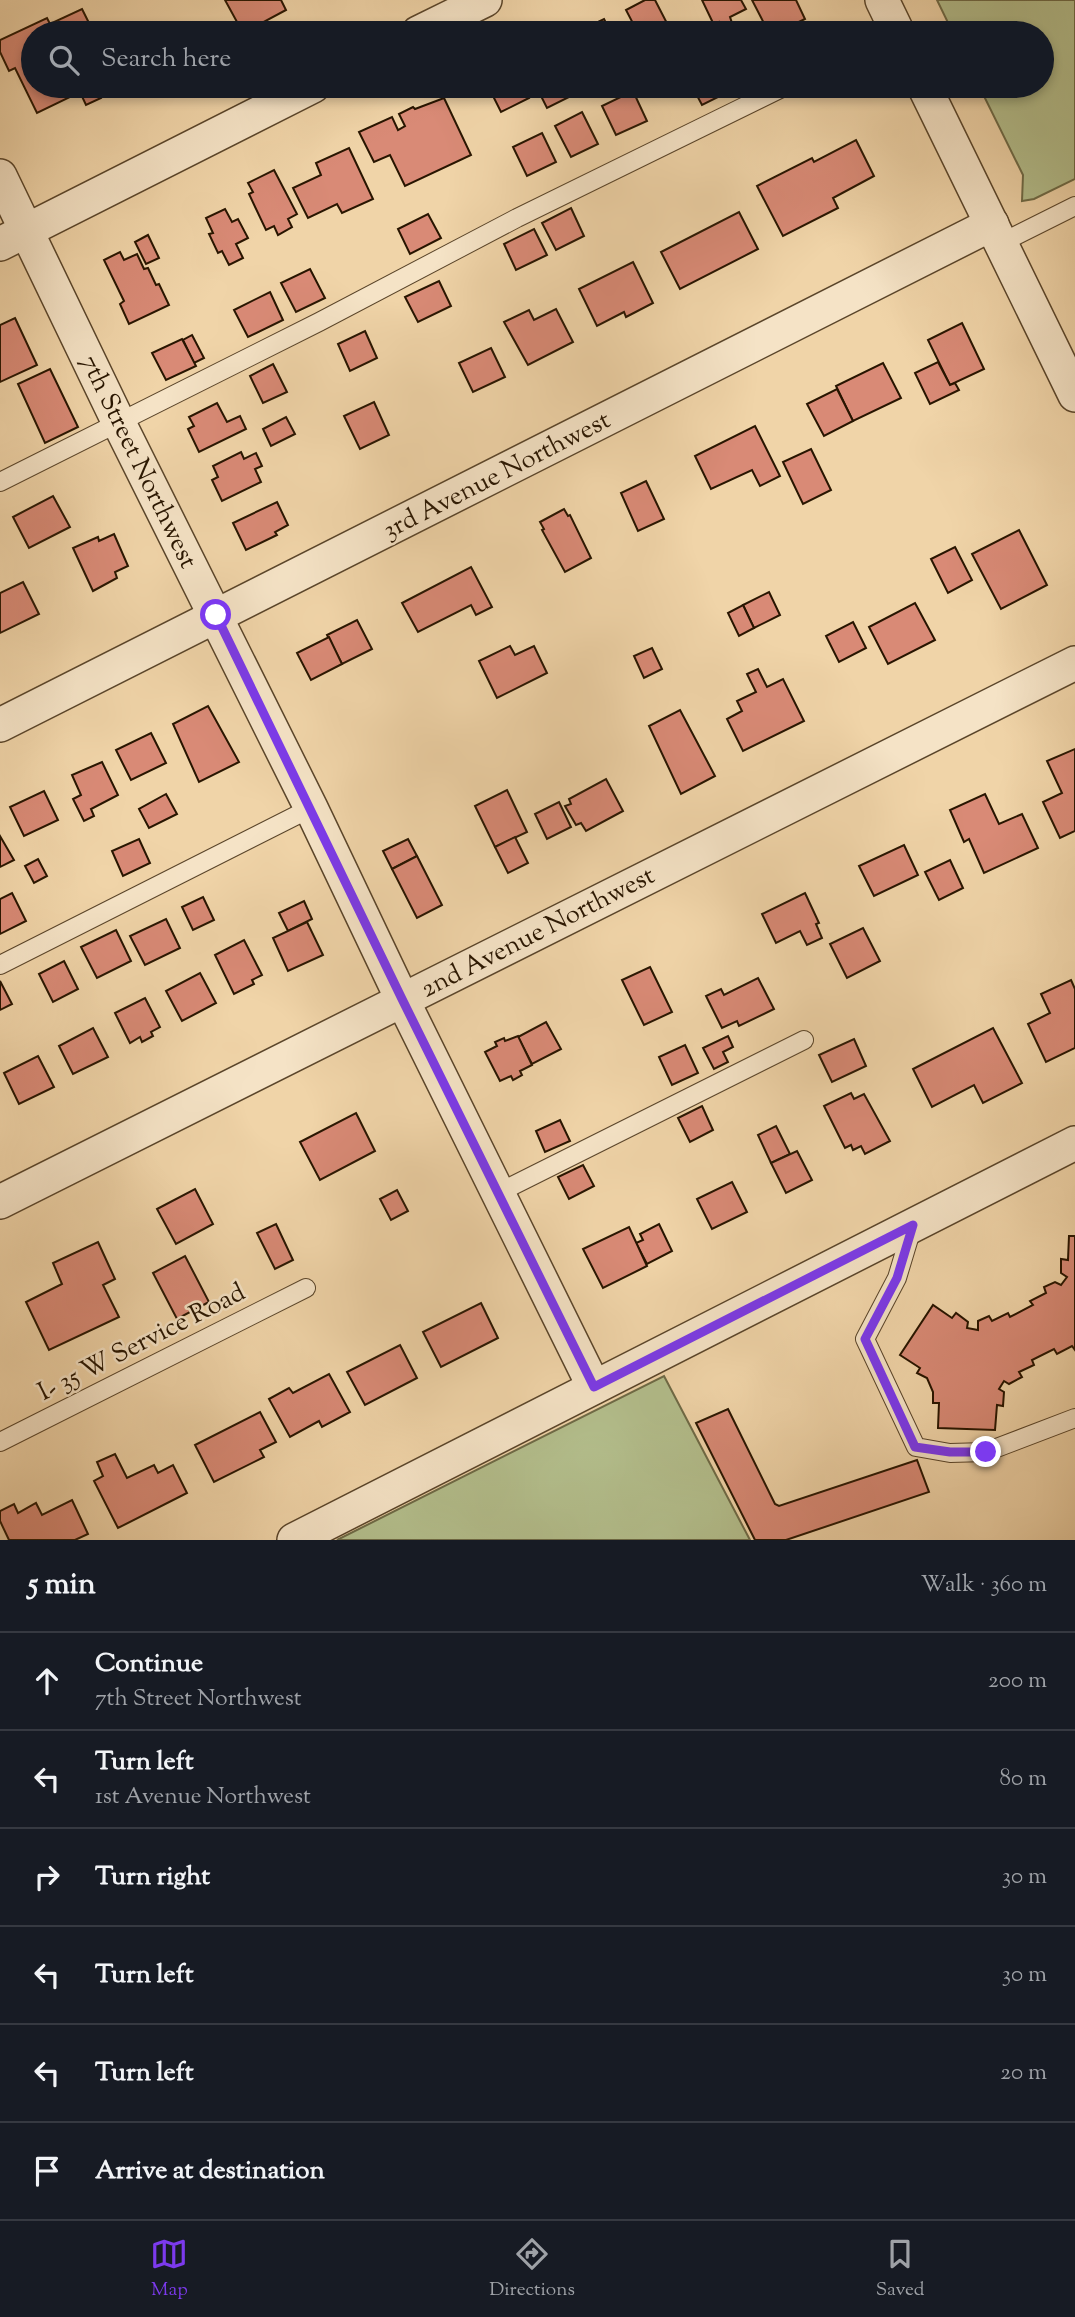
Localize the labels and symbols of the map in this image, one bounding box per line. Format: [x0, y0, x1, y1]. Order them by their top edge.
street label: 7th Street Northwest [70, 349, 206, 575]
street label: 3rd Avenue Northwest [377, 403, 617, 550]
route start [200, 599, 231, 630]
street label: 2nd Avenue Northwest [415, 858, 662, 1008]
street label: I- 35 W Service Road [32, 1275, 253, 1412]
route end [970, 1436, 1001, 1467]

